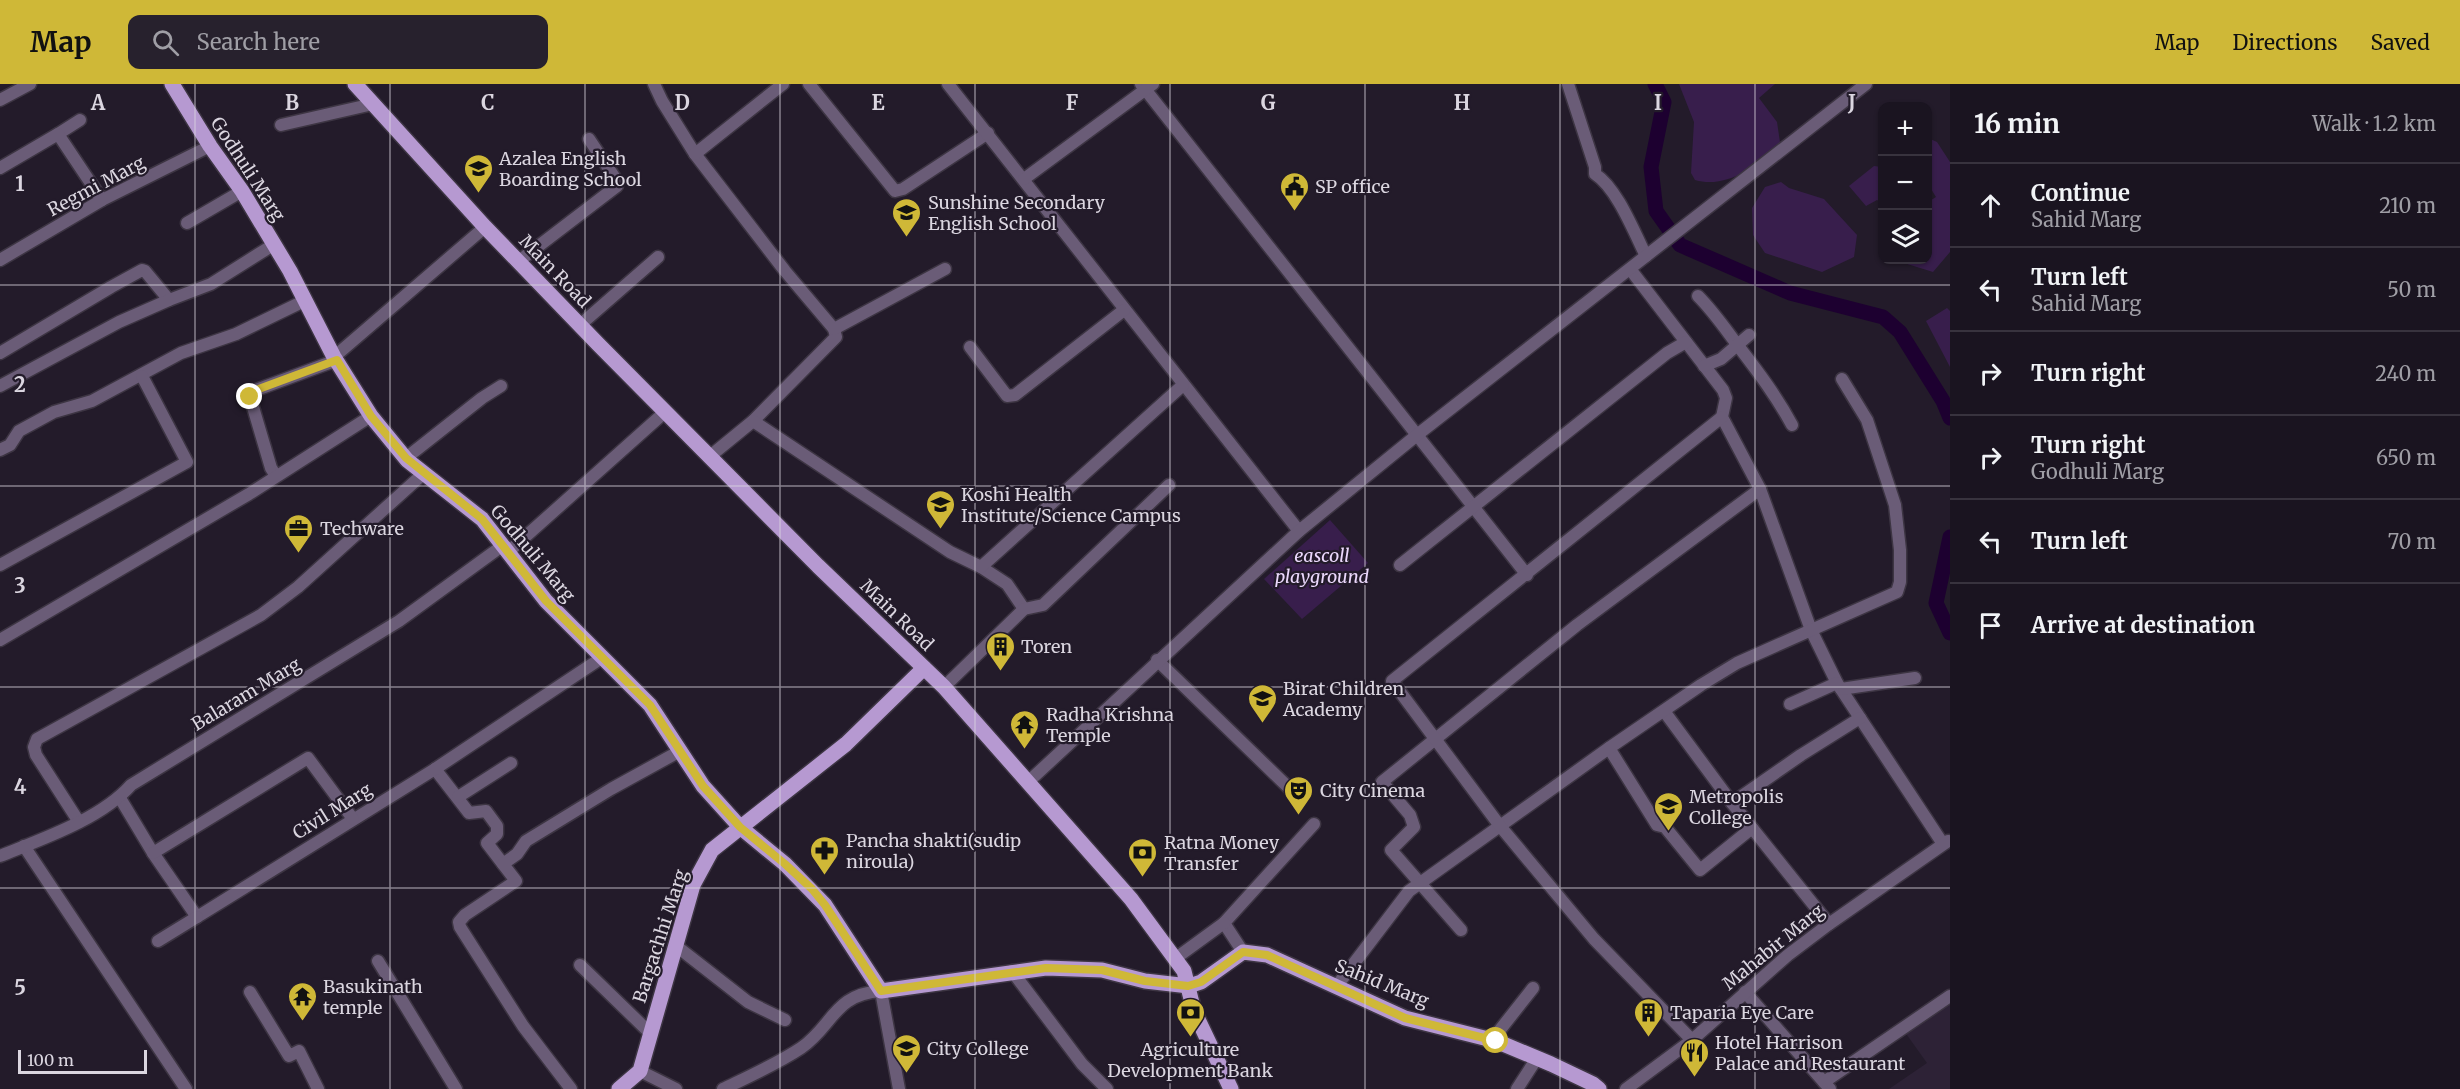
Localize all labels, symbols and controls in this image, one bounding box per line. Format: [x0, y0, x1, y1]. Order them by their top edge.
search box [128, 15, 548, 69]
text: Map [30, 24, 92, 60]
icon: search [149, 26, 182, 59]
text: Search here [197, 28, 320, 56]
text: Map [2155, 29, 2199, 56]
text: Directions [2232, 29, 2337, 56]
text: Saved [2370, 29, 2430, 56]
text: A [90, 90, 106, 115]
text: B [285, 90, 299, 115]
text: C [481, 90, 495, 115]
text: D [674, 90, 690, 115]
text: E [871, 90, 885, 115]
text: F [1066, 90, 1079, 115]
text: G [1261, 90, 1276, 115]
text: H [1454, 90, 1470, 115]
text: I [1654, 90, 1662, 115]
text: J [1847, 90, 1856, 115]
map controls [1878, 102, 1932, 264]
button: + [1878, 102, 1932, 156]
text: 16 min [1974, 107, 2060, 140]
text: Walk · 1.2 km [2312, 111, 2436, 136]
street label: Godhuli Marg [206, 113, 290, 226]
place label: Azalea English Boarding School [498, 147, 642, 191]
street label: Regmi Marg [43, 151, 149, 221]
school or university icon: Azalea English Boarding School [462, 152, 494, 194]
button: − [1878, 156, 1932, 210]
public building icon: SP office [1278, 170, 1310, 212]
text: 1 [15, 171, 25, 196]
place label: SP office [1315, 175, 1390, 198]
text: Continue [2031, 179, 2130, 207]
icon: ahead [1974, 189, 2007, 222]
place label: Sunshine Secondary English School [928, 191, 1106, 235]
text: 210 m [2379, 193, 2436, 218]
school or university icon: Sunshine Secondary English School [891, 196, 923, 238]
text: Sahid Marg [2031, 207, 2141, 232]
button: layers [1878, 210, 1932, 264]
street label: Main Road [514, 229, 596, 313]
text: Turn left [2031, 263, 2128, 291]
icon: left [1974, 273, 2007, 306]
text: 50 m [2387, 277, 2436, 302]
text: Sahid Marg [2031, 291, 2141, 316]
icon: right [1974, 357, 2007, 390]
text: Turn right [2031, 359, 2145, 387]
text: 240 m [2375, 361, 2436, 386]
text: 2 [14, 372, 26, 397]
route end [236, 383, 262, 409]
text: Turn right [2031, 431, 2145, 459]
icon: right [1974, 441, 2007, 474]
text: 650 m [2376, 445, 2436, 470]
text: Godhuli Marg [2031, 459, 2164, 484]
place label: Koshi Health Institute/Science Campus [961, 483, 1181, 527]
school or university icon: Koshi Health Institute/Science Campus [924, 488, 956, 530]
street label: Godhuli Marg [486, 500, 580, 606]
office icon: Techware [283, 512, 315, 554]
place label: Techware [320, 517, 404, 540]
icon: left [1974, 525, 2007, 558]
text: Turn left [2031, 527, 2128, 555]
text: 70 m [2388, 529, 2436, 554]
park label: eascoll playground [1275, 544, 1369, 588]
text: 3 [14, 573, 26, 598]
street label: Main Road [855, 574, 939, 656]
icon: arrive [1974, 609, 2007, 642]
text: Arrive at destination [2031, 611, 2255, 639]
building icon: Toren [984, 630, 1016, 672]
place label: Toren [1021, 635, 1072, 658]
street label: Balaram Marg [187, 652, 305, 736]
place label: Birat Children Academy [1282, 677, 1404, 721]
school or university icon: Birat Children Academy [1246, 682, 1278, 724]
place label: Radha Krishna Temple [1046, 703, 1174, 747]
temple icon: Radha Krishna Temple [1009, 708, 1041, 750]
text: 4 [14, 774, 27, 799]
theatre icon: City Cinema [1283, 774, 1315, 816]
street label: Civil Marg [288, 778, 376, 844]
place label: City Cinema [1320, 779, 1426, 802]
place label: Metropolis College [1689, 785, 1784, 829]
school or university icon: Metropolis College [1652, 790, 1684, 832]
place label: Pancha shakti(sudip niroula) [846, 829, 1021, 873]
place label: Ratna Money Transfer [1164, 831, 1280, 875]
pharmacy icon: Pancha shakti(sudip niroula) [809, 834, 841, 876]
bank icon: Ratna Money Transfer [1127, 836, 1159, 878]
street label: Bargachhi Marg [628, 866, 692, 1006]
street label: Mahabir Marg [1718, 899, 1828, 995]
street label: Sahid Marg [1332, 954, 1432, 1012]
text: 5 [14, 975, 26, 1000]
place label: Basukinath temple [323, 975, 423, 1019]
temple icon: Basukinath temple [286, 980, 318, 1022]
bank icon: Agriculture Development Bank [1174, 996, 1206, 1038]
building icon: Taparia Eye Care [1633, 996, 1665, 1038]
place label: Taparia Eye Care [1670, 1001, 1814, 1024]
route start [1482, 1027, 1508, 1053]
place label: Hotel Harrison Palace and Restaurant [1715, 1031, 1905, 1075]
school or university icon: City College [890, 1032, 922, 1074]
restaurant icon: Hotel Harrison Palace and Restaurant [1678, 1036, 1710, 1078]
place label: City College [927, 1037, 1029, 1060]
place label: Agriculture Development Bank [1107, 1038, 1273, 1082]
scale bar [18, 1047, 147, 1074]
text: 100 m [27, 1050, 74, 1070]

